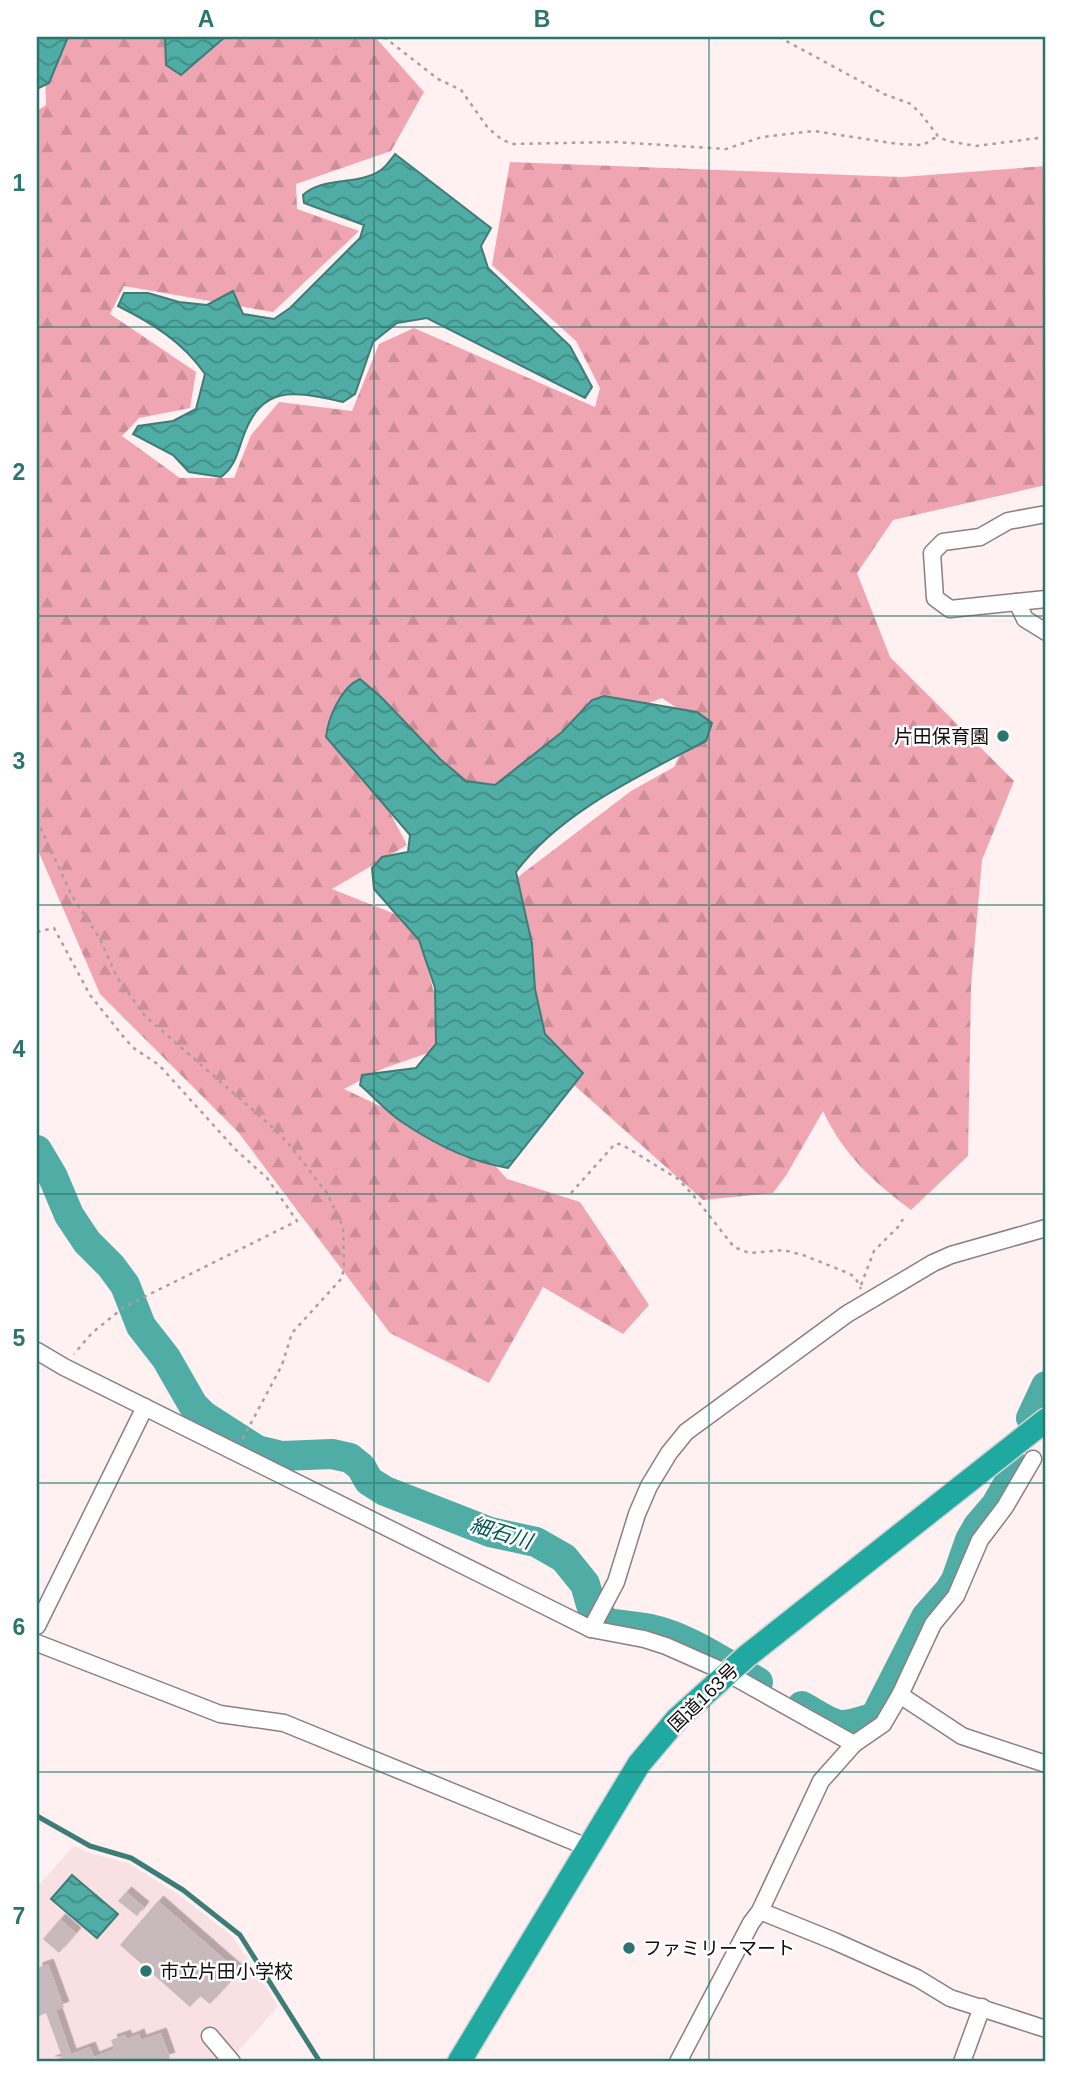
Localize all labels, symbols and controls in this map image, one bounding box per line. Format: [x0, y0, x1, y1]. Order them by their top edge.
text: A [198, 6, 214, 32]
text: B [534, 6, 550, 32]
text: C [869, 6, 885, 32]
text: 1 [13, 170, 26, 196]
text: 2 [13, 459, 25, 485]
place label: 片田保育園 [894, 726, 989, 747]
marker: 片田保育園 [995, 728, 1011, 744]
text: 3 [13, 748, 25, 774]
text: 4 [13, 1036, 26, 1062]
text: 5 [13, 1325, 26, 1351]
water label: 細石川 [468, 1512, 537, 1553]
text: 6 [13, 1614, 25, 1640]
street label: 国道163号 [664, 1659, 743, 1736]
text: 7 [13, 1903, 25, 1929]
place label: ファミリーマート [643, 1938, 795, 1959]
marker: ファミリーマート [621, 1940, 637, 1956]
place label: 市立片田小学校 [160, 1961, 293, 1982]
marker: 市立片田小学校 [138, 1963, 154, 1979]

